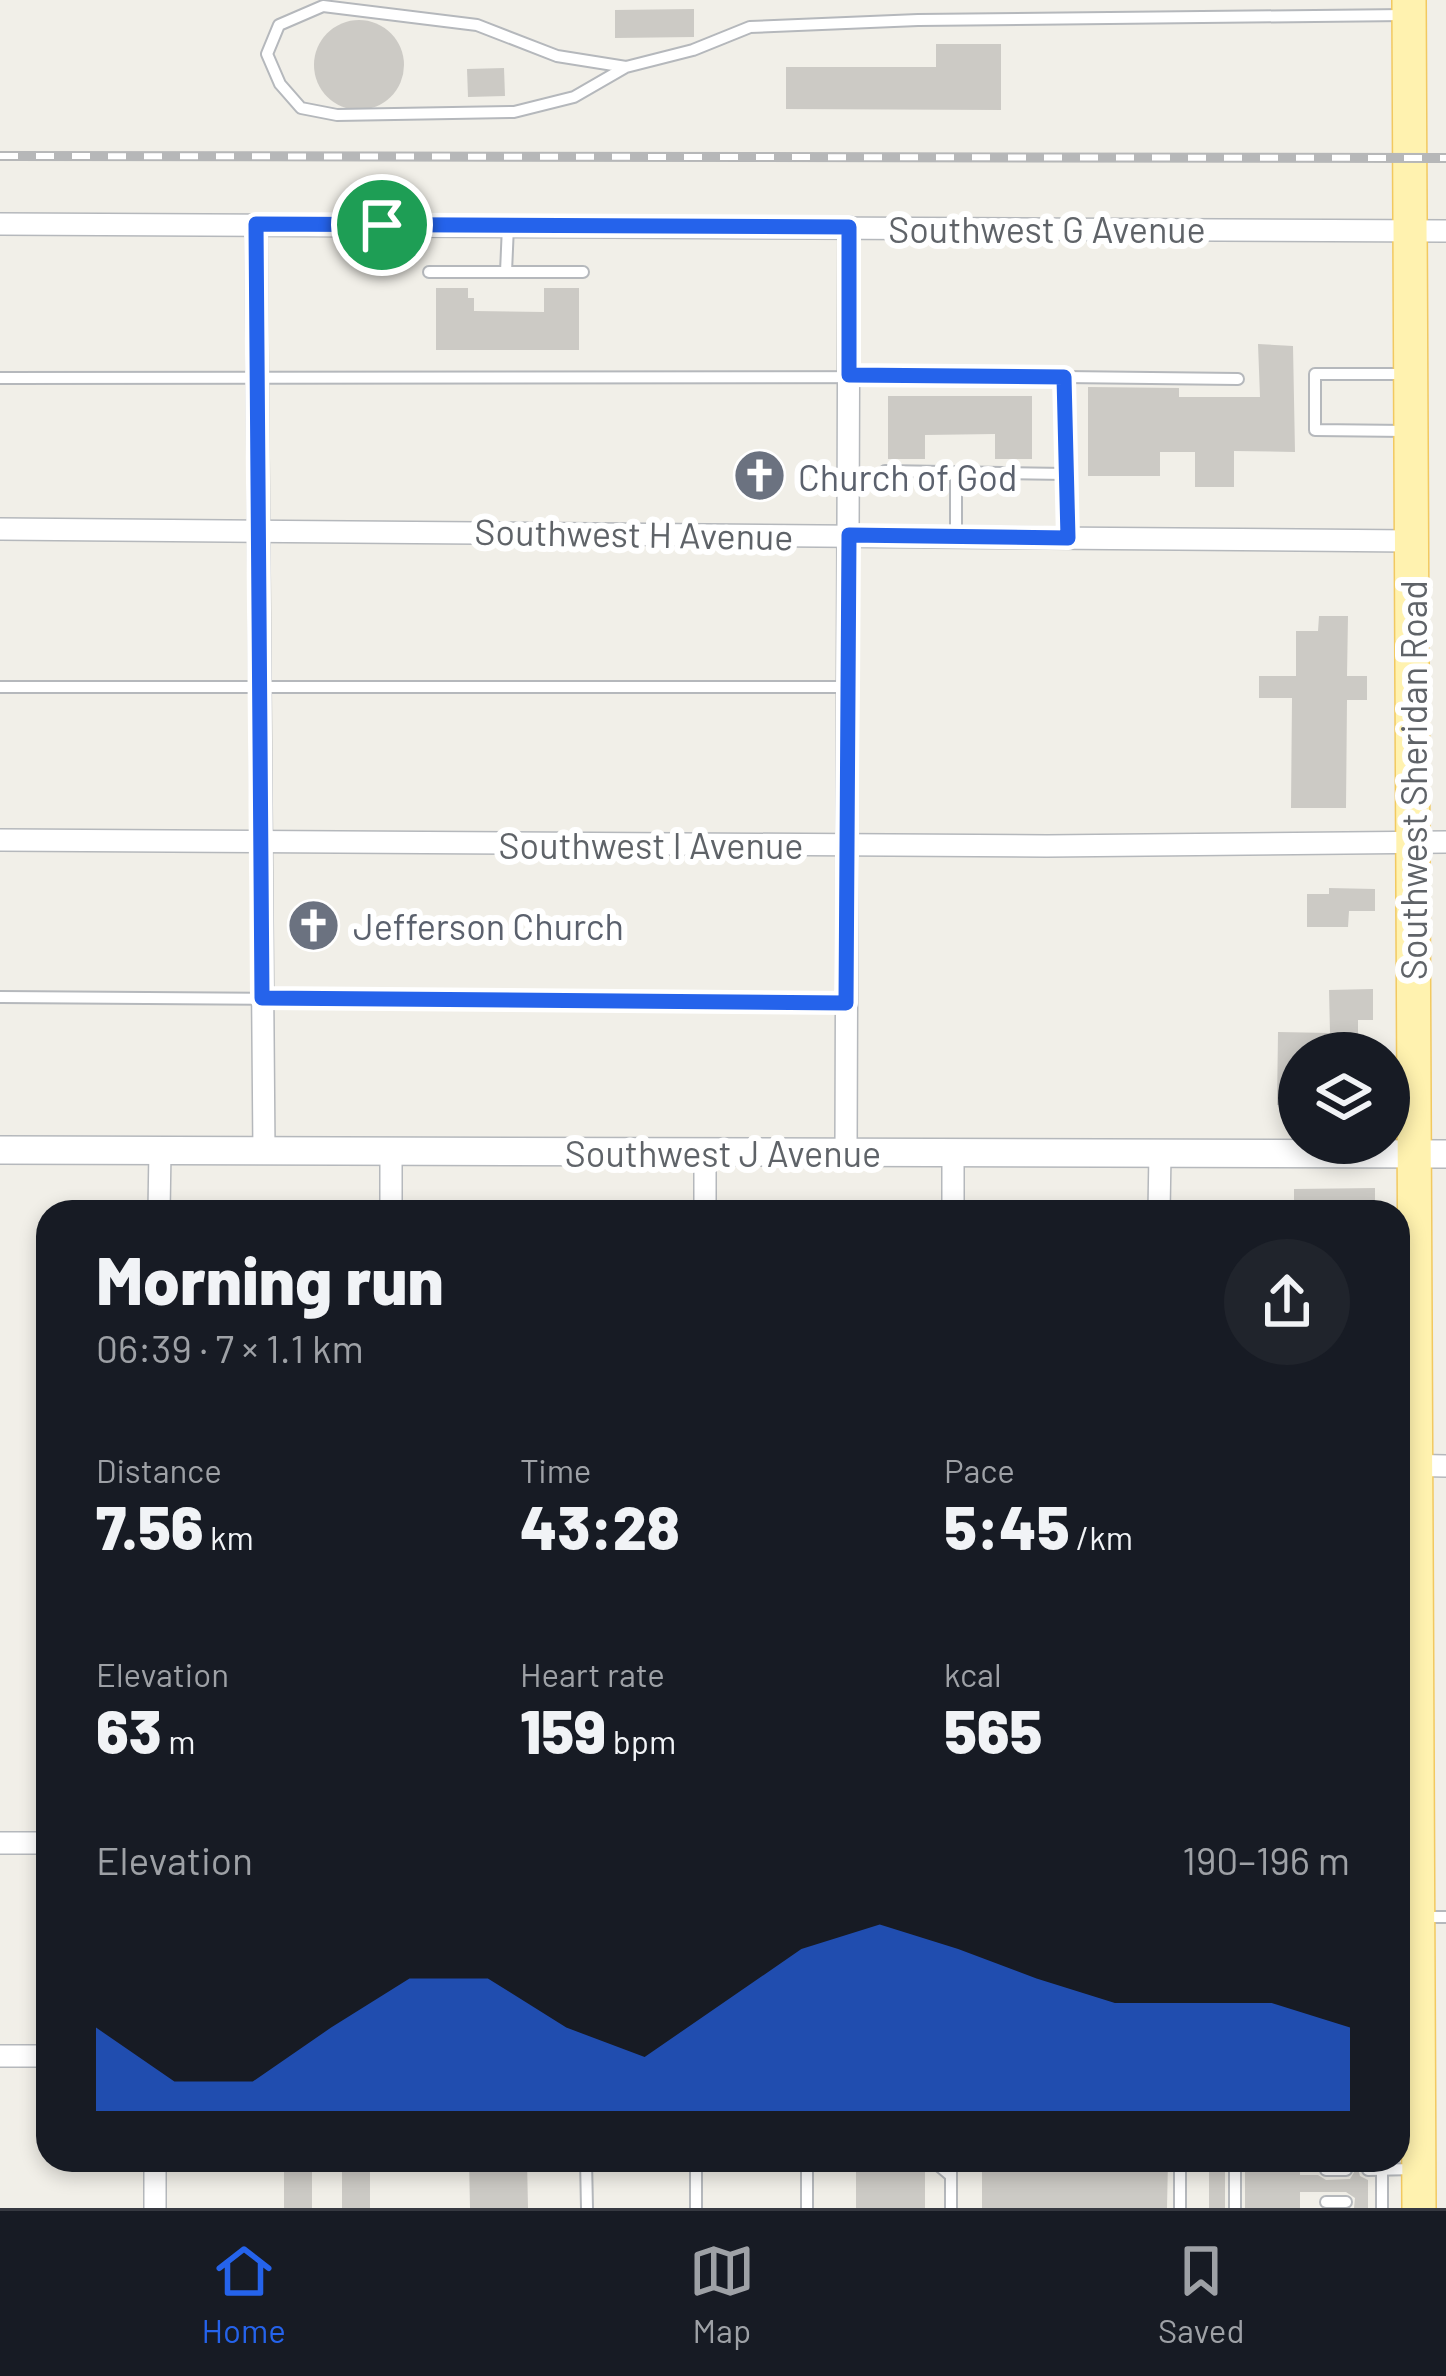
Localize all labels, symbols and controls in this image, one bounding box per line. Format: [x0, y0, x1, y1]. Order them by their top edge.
pin [331, 174, 433, 276]
icon: arrive [349, 192, 415, 258]
street label: Southwest G Avenue [888, 207, 1206, 250]
church icon: Church of God [731, 448, 787, 504]
place label: Church of God [798, 455, 1018, 498]
street label: Southwest H Avenue [474, 509, 794, 557]
street label: Southwest Sheridan Road [1391, 580, 1434, 980]
street label: Southwest I Avenue [499, 823, 803, 866]
church icon: Jefferson Church [286, 897, 342, 953]
place label: Jefferson Church [353, 904, 624, 947]
map controls [1278, 1032, 1410, 1164]
button: layers [1278, 1032, 1410, 1164]
street label: Southwest J Avenue [565, 1131, 881, 1174]
text: Morning run [96, 1239, 444, 1318]
button: share [1224, 1239, 1350, 1365]
text: 06:39 · 7 × 1.1 km [96, 1324, 364, 1371]
text: Distance [96, 1450, 222, 1490]
text: Time [520, 1450, 591, 1490]
text: Pace [944, 1450, 1015, 1490]
text: 7.56 [96, 1490, 203, 1562]
text: 43:28 [520, 1490, 680, 1562]
text: 5:45 [944, 1490, 1069, 1562]
text: km [203, 1517, 254, 1557]
text: /km [1069, 1517, 1133, 1557]
text: Elevation [96, 1654, 229, 1694]
text: Heart rate [520, 1654, 665, 1694]
text: kcal [944, 1654, 1002, 1694]
text: 63 [96, 1694, 162, 1766]
text: 159 [520, 1694, 606, 1766]
text: 565 [944, 1694, 1042, 1766]
text: m [162, 1721, 196, 1761]
text: bpm [606, 1721, 676, 1761]
text: Elevation [96, 1836, 253, 1883]
text: 190–196 m [1182, 1836, 1350, 1883]
tab: Home [202, 2238, 286, 2350]
tab: Map [689, 2238, 755, 2350]
tab: Saved [1158, 2238, 1244, 2350]

